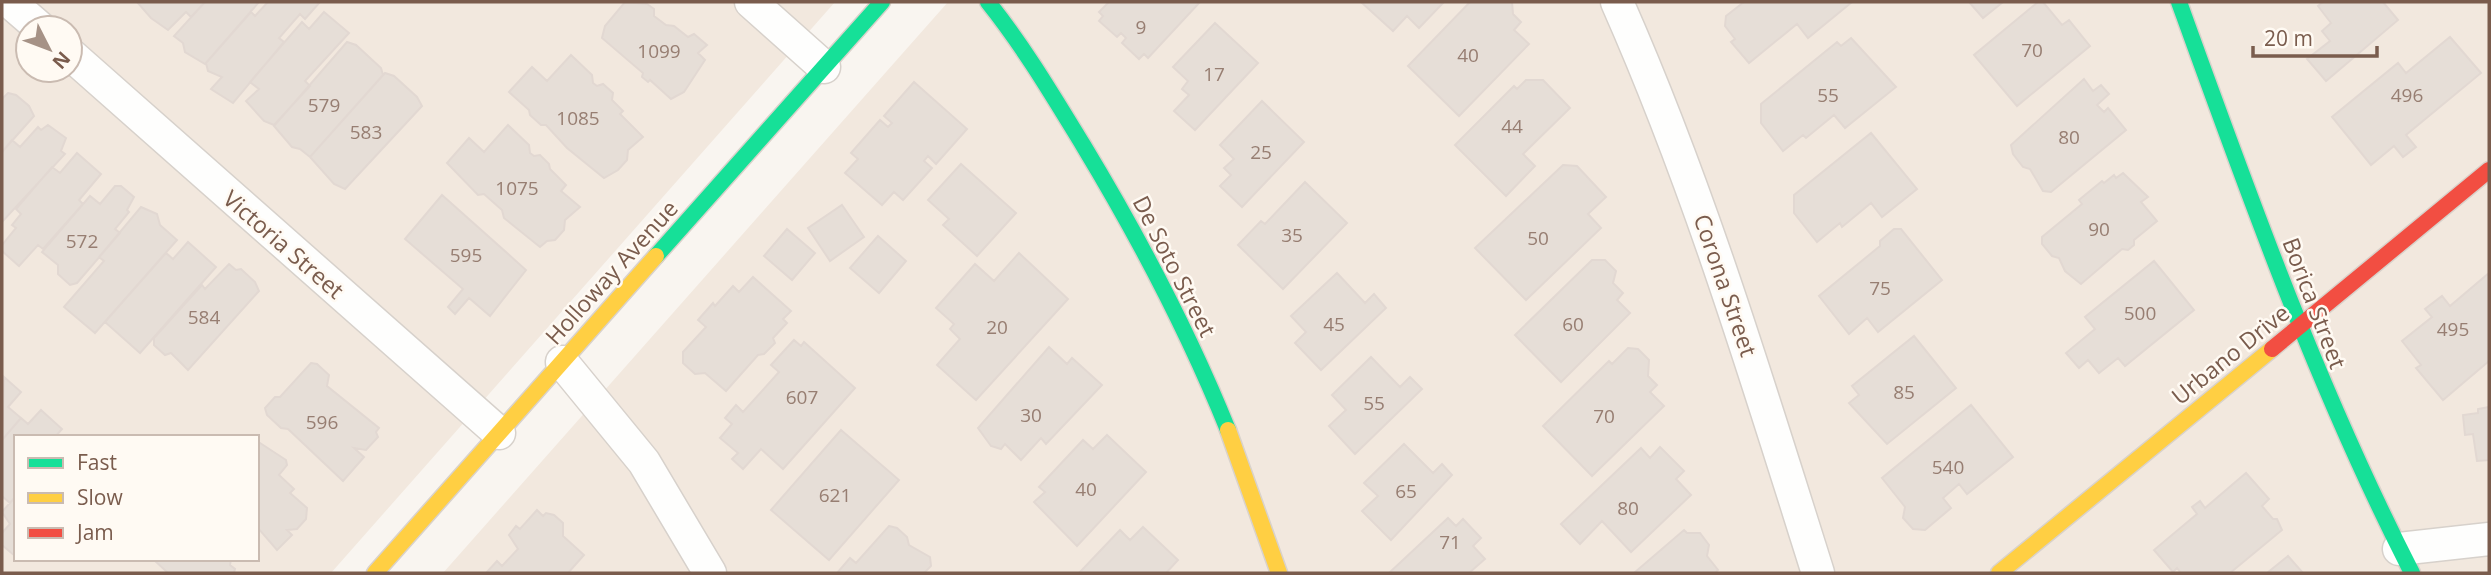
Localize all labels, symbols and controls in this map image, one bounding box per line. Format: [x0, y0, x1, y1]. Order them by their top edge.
north arrow [14, 14, 84, 84]
house number: 9 [1136, 14, 1146, 40]
scale bar [2253, 14, 2377, 58]
text: 20 m [2264, 24, 2313, 52]
house number: 70 [2021, 37, 2043, 63]
house number: 1099 [637, 38, 681, 64]
house number: 40 [1457, 42, 1479, 68]
text: N [47, 46, 76, 75]
house number: 17 [1203, 61, 1225, 87]
house number: 55 [1817, 82, 1839, 108]
house number: 496 [2391, 82, 2423, 108]
house number: 579 [308, 92, 340, 118]
house number: 1085 [556, 105, 600, 131]
house number: 44 [1501, 113, 1523, 139]
house number: 583 [350, 119, 382, 145]
house number: 80 [2058, 124, 2080, 150]
house number: 25 [1250, 139, 1272, 165]
house number: 1075 [495, 175, 539, 201]
street label: Victoria Street [217, 182, 351, 306]
street label: De Soto Street [1126, 190, 1224, 342]
street label: Holloway Avenue [537, 193, 685, 351]
street label: Corona Street [1687, 210, 1765, 360]
house number: 90 [2088, 216, 2110, 242]
house number: 35 [1281, 222, 1303, 248]
house number: 50 [1527, 225, 1549, 251]
house number: 572 [66, 228, 98, 254]
street label: Borica Street [2275, 233, 2355, 373]
house number: 595 [450, 242, 482, 268]
house number: 75 [1869, 275, 1891, 301]
street label: Urbano Drive [2164, 296, 2296, 412]
house number: 500 [2124, 300, 2156, 326]
house number: 584 [188, 304, 220, 330]
house number: 45 [1323, 311, 1345, 337]
house number: 60 [1562, 311, 1584, 337]
house number: 20 [986, 314, 1008, 340]
house number: 495 [2437, 316, 2469, 342]
house number: 85 [1893, 379, 1915, 405]
house number: 607 [786, 384, 818, 410]
house number: 55 [1363, 390, 1385, 416]
house number: 30 [1020, 402, 1042, 428]
house number: 70 [1593, 403, 1615, 429]
house number: 596 [306, 409, 338, 435]
legend [14, 435, 259, 561]
text: Fast [77, 448, 117, 476]
house number: 540 [1932, 454, 1964, 480]
house number: 40 [1075, 476, 1097, 502]
house number: 65 [1395, 478, 1417, 504]
house number: 621 [819, 482, 851, 508]
text: Slow [77, 483, 123, 511]
house number: 80 [1617, 495, 1639, 521]
text: Jam [75, 518, 114, 546]
house number: 71 [1439, 529, 1461, 555]

